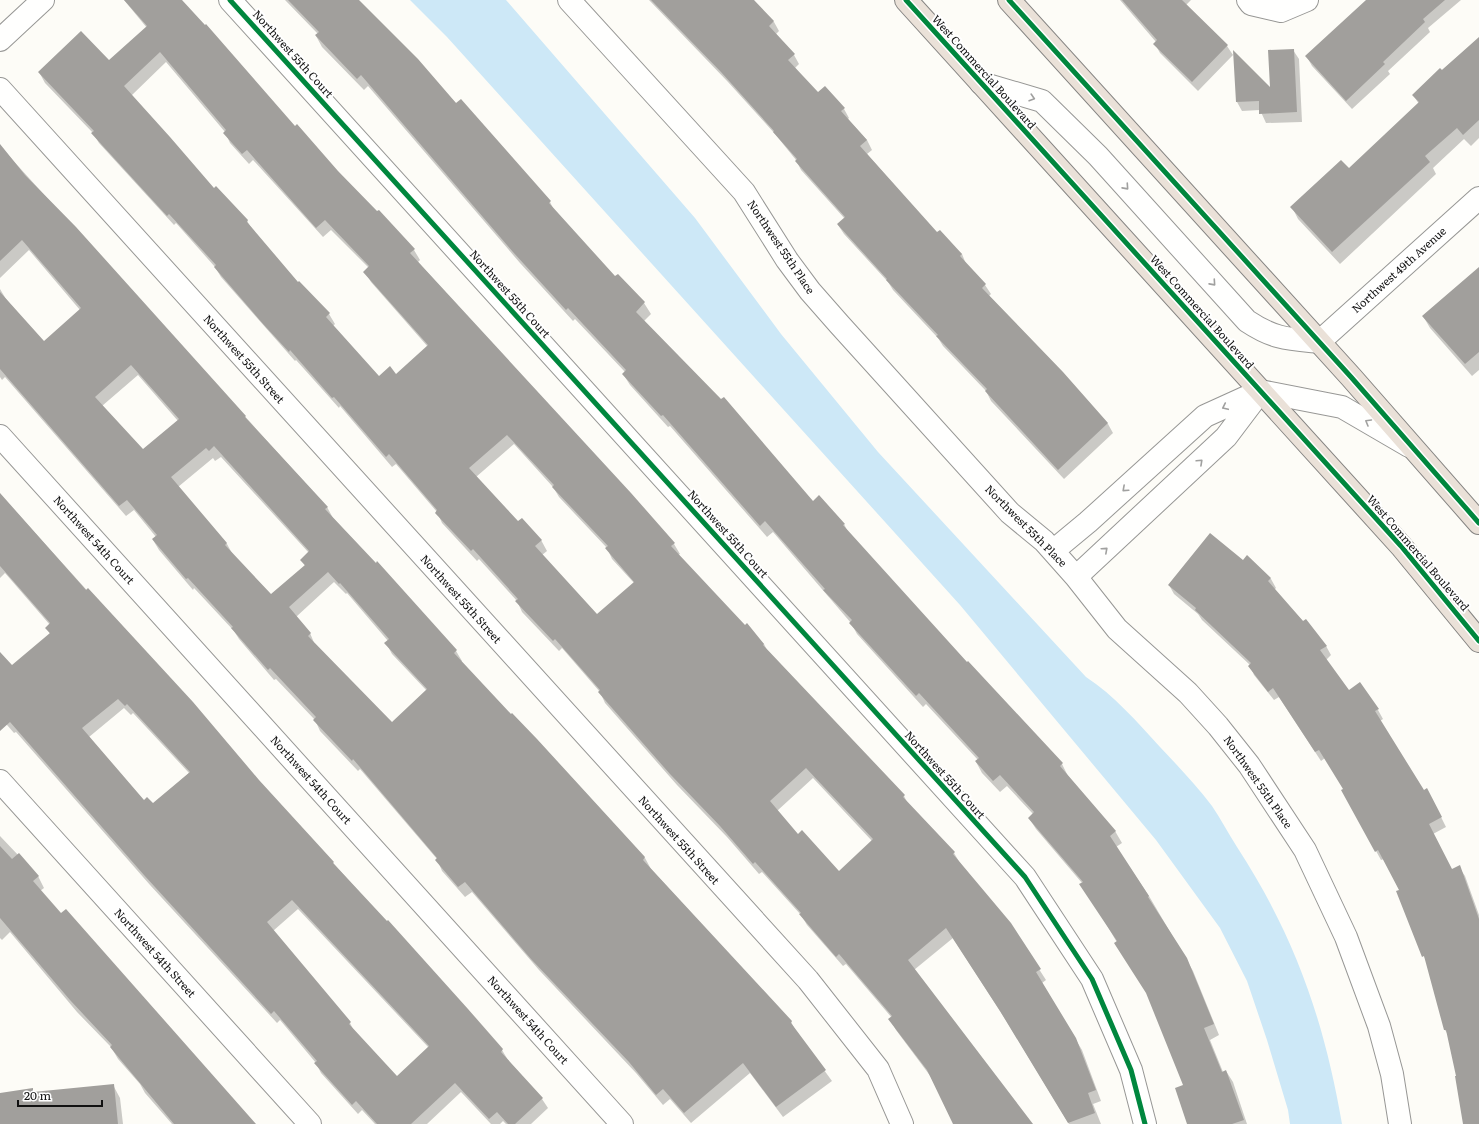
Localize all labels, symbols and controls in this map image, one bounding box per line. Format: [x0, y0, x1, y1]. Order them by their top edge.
street label: Northwest 55th Court [250, 6, 338, 101]
street label: West Commercial Boulevard [929, 11, 1041, 132]
one-way arrow [1028, 93, 1035, 102]
one-way arrow [1121, 182, 1128, 189]
street label: Northwest 55th Place [744, 196, 819, 297]
street label: Northwest 49th Avenue [1348, 222, 1449, 316]
street label: Northwest 55th Court [467, 246, 555, 341]
street label: West Commercial Boulevard [1147, 251, 1259, 372]
one-way arrow [1208, 279, 1215, 286]
street label: Northwest 55th Street [201, 310, 289, 407]
one-way arrow [1222, 402, 1229, 410]
one-way arrow [1365, 419, 1372, 426]
one-way arrow [1195, 459, 1203, 467]
street label: Northwest 55th Place [982, 481, 1072, 570]
one-way arrow [1122, 484, 1130, 492]
street label: Northwest 55th Court [685, 486, 773, 581]
street label: West Commercial Boulevard [1364, 491, 1474, 614]
street label: Northwest 54th Court [51, 492, 139, 587]
one-way arrow [1100, 548, 1108, 555]
street label: Northwest 55th Street [418, 550, 506, 647]
street label: Northwest 55th Court [902, 727, 990, 822]
street label: Northwest 54th Court [268, 732, 356, 827]
street label: Northwest 55th Place [1221, 732, 1297, 831]
street label: Northwest 55th Street [636, 791, 724, 888]
street label: Northwest 54th Street [111, 904, 200, 1001]
street label: Northwest 54th Court [485, 972, 573, 1067]
scale bar [18, 1082, 102, 1108]
text: 20 m [24, 1086, 51, 1104]

